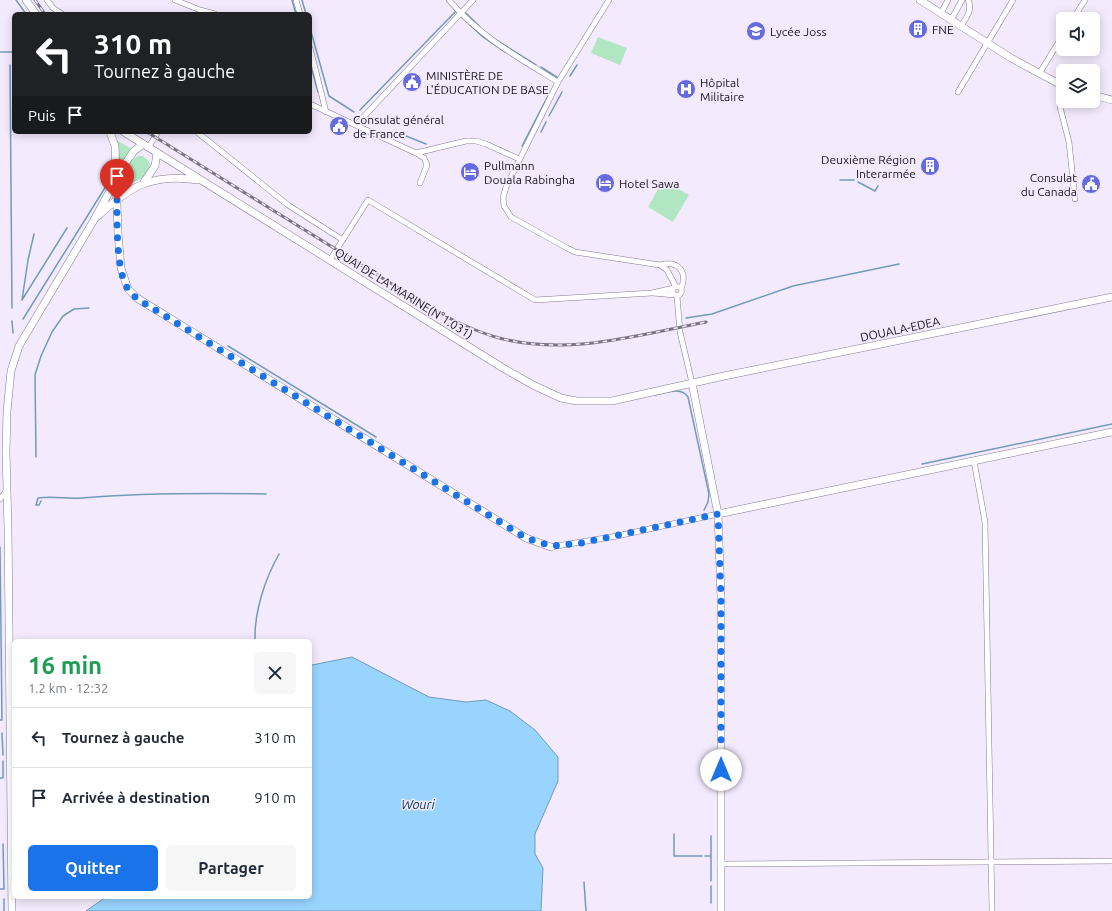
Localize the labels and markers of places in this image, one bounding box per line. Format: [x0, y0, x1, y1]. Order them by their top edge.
building icon: FNE [907, 18, 929, 40]
school or university icon: Lycée Joss [745, 20, 767, 42]
place label: FNE [932, 23, 954, 36]
place label: Lycée Joss [770, 25, 827, 38]
place label: MINISTÈRE DE L'ÉDUCATION DE BASE [426, 69, 549, 96]
public building icon: MINISTÈRE DE L'ÉDUCATION DE BASE [401, 71, 423, 93]
place label: Hôpital Militaire [700, 76, 744, 103]
hospital icon: Hôpital Militaire [675, 78, 697, 100]
place label: Consulat général de France [353, 113, 444, 140]
public building icon: Consulat général de France [328, 115, 350, 137]
place label: Deuxième Région Interarmée [821, 153, 916, 180]
building icon: Deuxième Région Interarmée [919, 155, 941, 177]
pin [100, 159, 134, 200]
place label: Pullmann Douala Rabingha [484, 159, 575, 186]
hotel icon: Pullmann Douala Rabingha [459, 161, 481, 183]
place label: Consulat du Canada [1021, 171, 1077, 198]
hotel icon: Hotel Sawa [594, 172, 616, 194]
public building icon: Consulat du Canada [1080, 173, 1102, 195]
place label: Hotel Sawa [619, 177, 680, 190]

